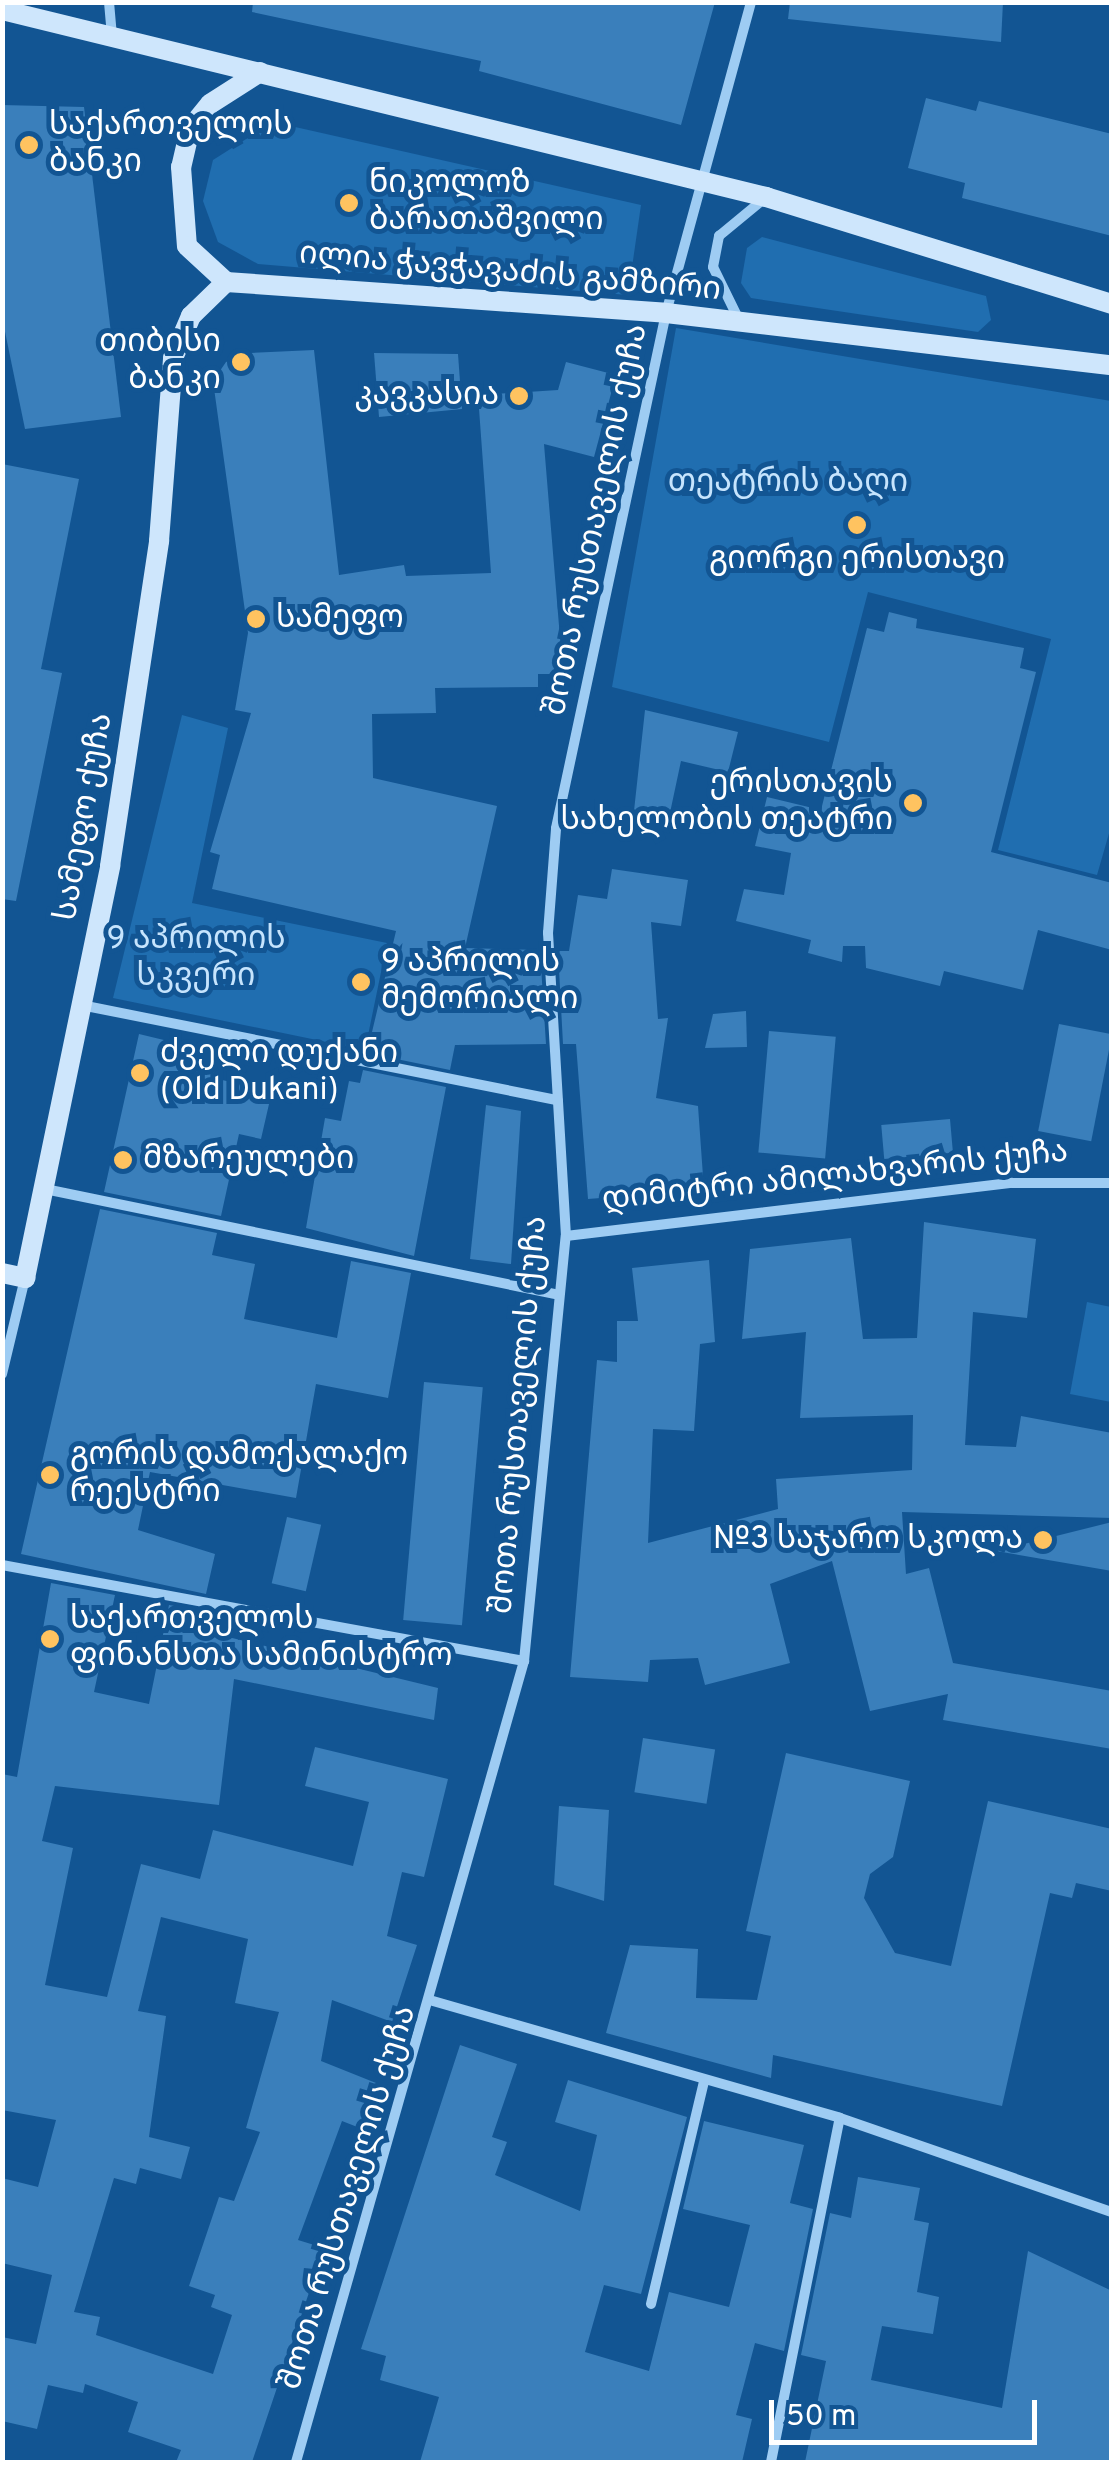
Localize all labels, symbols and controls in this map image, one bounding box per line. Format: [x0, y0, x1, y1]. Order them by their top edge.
place label: საქართველოს ბანკი [49, 108, 293, 183]
marker: საქართველოს ბანკი [18, 134, 40, 156]
place label: ნიკოლოზ ბარათაშვილი [369, 166, 604, 241]
marker: ნიკოლოზ ბარათაშვილი [338, 192, 360, 214]
street label: ილია ჭავჭავაძის გამზირი [298, 235, 722, 311]
street label: შოთა რუსთაველის ქუჩა [537, 321, 657, 719]
place label: თიბისი ბანკი [99, 325, 221, 400]
marker: თიბისი ბანკი [230, 351, 252, 373]
place label: კავკასია [354, 377, 499, 415]
marker: კავკასია [508, 385, 530, 407]
park label: თეატრის ბაღი [668, 464, 908, 502]
marker: გიორგი ერისთავი [846, 514, 868, 536]
place label: გიორგი ერისთავი [709, 541, 1005, 579]
place label: სამეფო [276, 600, 404, 638]
marker: სამეფო [245, 608, 267, 630]
street label: სამეფო ქუჩა [48, 710, 122, 924]
place label: ერისთავის სახელობის თეატრი [560, 766, 893, 841]
marker: ერისთავის სახელობის თეატრი [902, 792, 924, 814]
park label: 9 აპრილის სკვერი [106, 922, 286, 997]
place label: 9 აპრილის მემორიალი [381, 945, 578, 1020]
marker: 9 აპრილის მემორიალი [350, 971, 372, 993]
place label: ძველი დუქანი (Old Dukani) [160, 1036, 398, 1111]
marker: ძველი დუქანი (Old Dukani) [129, 1062, 151, 1084]
street label: დიმიტრი ამილახვარის ქუჩა [600, 1133, 1070, 1221]
place label: მზარეულები [143, 1141, 354, 1179]
marker: მზარეულები [112, 1149, 134, 1171]
street label: შოთა რუსთაველის ქუჩა [483, 1214, 557, 1616]
place label: გორის დამოქალაქო რეესტრი [70, 1438, 408, 1513]
marker: გორის დამოქალაქო რეესტრი [39, 1464, 61, 1486]
place label: №3 საჯარო სკოლა [713, 1521, 1023, 1559]
marker: №3 საჯარო სკოლა [1032, 1529, 1054, 1551]
place label: საქართველოს ფინანსთა სამინისტრო [70, 1602, 452, 1677]
marker: საქართველოს ფინანსთა სამინისტრო [39, 1628, 61, 1650]
street label: შოთა რუსთაველის ქუჩა [272, 2001, 426, 2395]
scale bar [774, 2380, 1042, 2442]
text: 50 m [786, 2399, 856, 2436]

